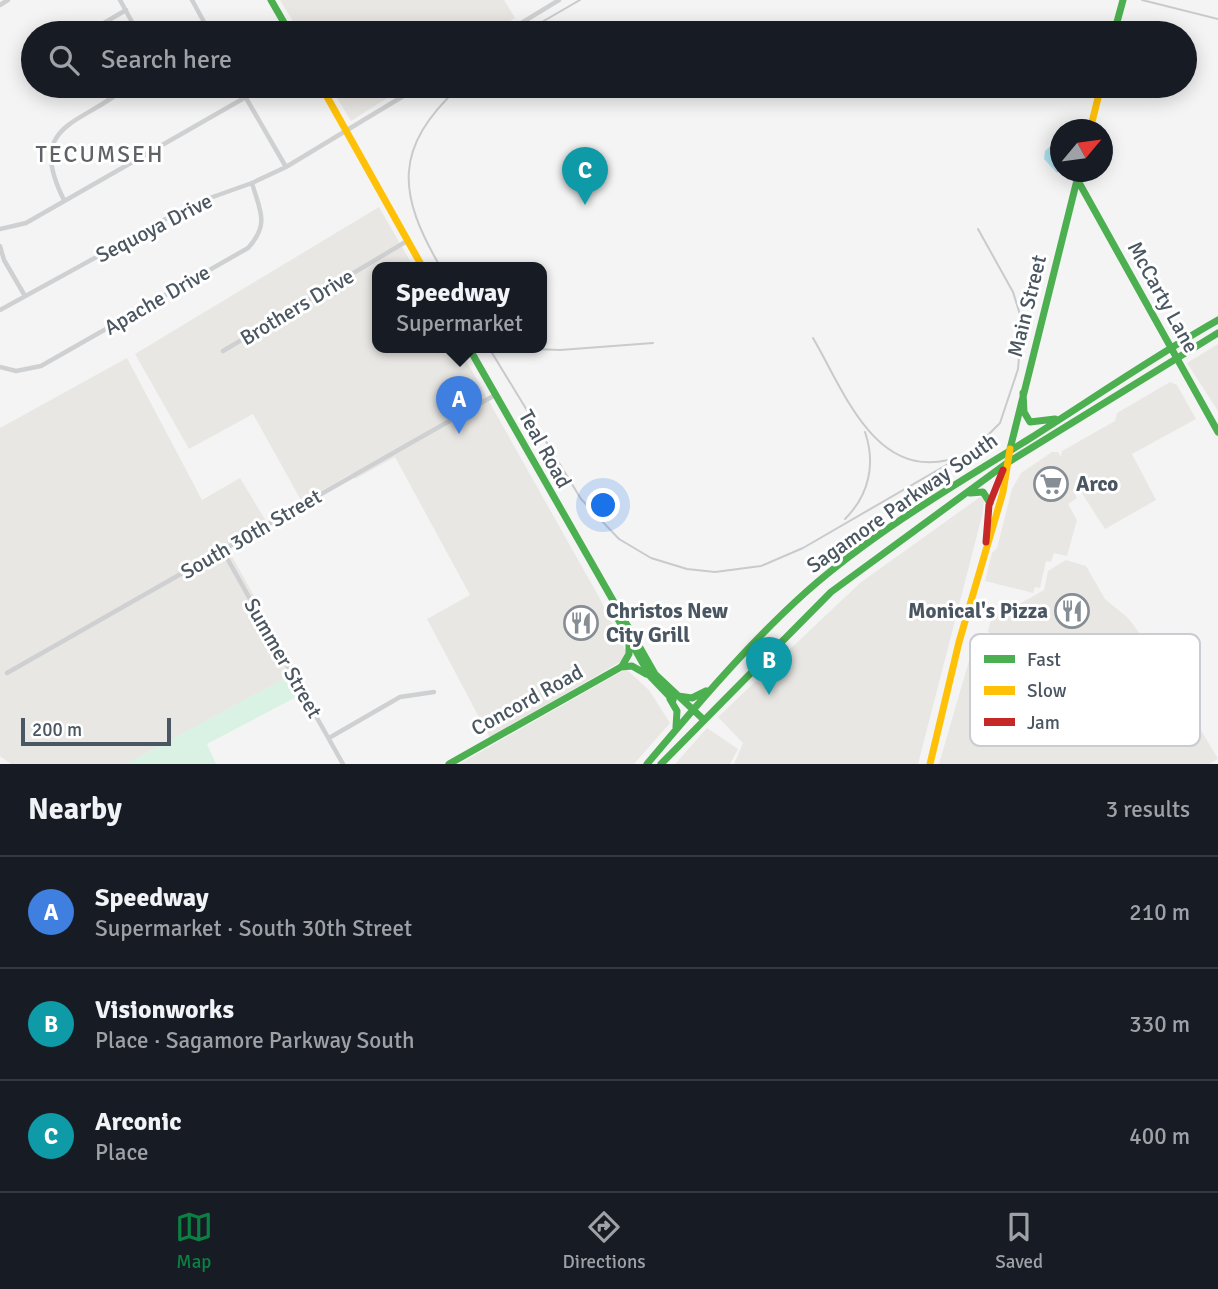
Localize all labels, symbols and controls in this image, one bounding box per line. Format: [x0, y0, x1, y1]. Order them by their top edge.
search box [21, 21, 1197, 98]
icon: search [45, 41, 83, 79]
text: Search here [101, 44, 232, 76]
north arrow [1050, 119, 1113, 182]
district label: TECUMSEH [35, 140, 165, 169]
pin: C [562, 147, 608, 205]
street label: Sequoya Drive [91, 188, 217, 268]
street label: McCarty Lane [1122, 237, 1204, 357]
street label: Main Street [1002, 252, 1052, 360]
street label: Apache Drive [99, 259, 215, 341]
popup [372, 262, 547, 353]
street label: Brothers Drive [235, 263, 359, 351]
text: Speedway [396, 277, 510, 309]
text: Supermarket [396, 309, 523, 338]
pin: A [436, 376, 482, 434]
street label: Teal Road [513, 405, 577, 493]
street label: Sagamore Parkway South [802, 427, 1002, 579]
supermarket icon: Arco [1032, 465, 1070, 503]
place label: Arco [1076, 471, 1118, 497]
street label: South 30th Street [176, 483, 326, 585]
your location [586, 488, 620, 522]
restaurant icon: Monical's Pizza [1053, 592, 1091, 630]
street label: Summer Street [238, 593, 328, 723]
place label: Christos New City Grill [606, 598, 728, 648]
place label: Monical's Pizza [908, 598, 1048, 624]
restaurant icon: Christos New City Grill [562, 604, 600, 642]
legend [970, 634, 1200, 746]
pin: B [746, 637, 792, 695]
text: Fast [1027, 648, 1061, 672]
street label: Concord Road [467, 659, 587, 741]
text: Slow [1027, 679, 1067, 703]
text: Jam [1027, 711, 1060, 735]
scale bar [21, 715, 172, 747]
text: 200 m [32, 718, 82, 742]
text: Nearby [28, 791, 122, 828]
text: 3 results [1106, 795, 1190, 824]
text: Speedway [95, 882, 209, 914]
text: A [44, 898, 58, 927]
text: 210 m [1129, 898, 1190, 927]
text: Supermarket · South 30th Street [95, 914, 412, 943]
text: Visionworks [95, 994, 234, 1026]
text: B [44, 1010, 58, 1039]
text: 330 m [1129, 1010, 1190, 1039]
text: Place · Sagamore Parkway South [95, 1026, 414, 1055]
text: Arconic [95, 1106, 182, 1138]
text: C [44, 1122, 58, 1151]
text: 400 m [1129, 1122, 1190, 1151]
text: Place [95, 1138, 149, 1167]
tab: Map [175, 1208, 213, 1274]
tab: Directions [563, 1208, 646, 1274]
tab: Saved [995, 1208, 1043, 1274]

